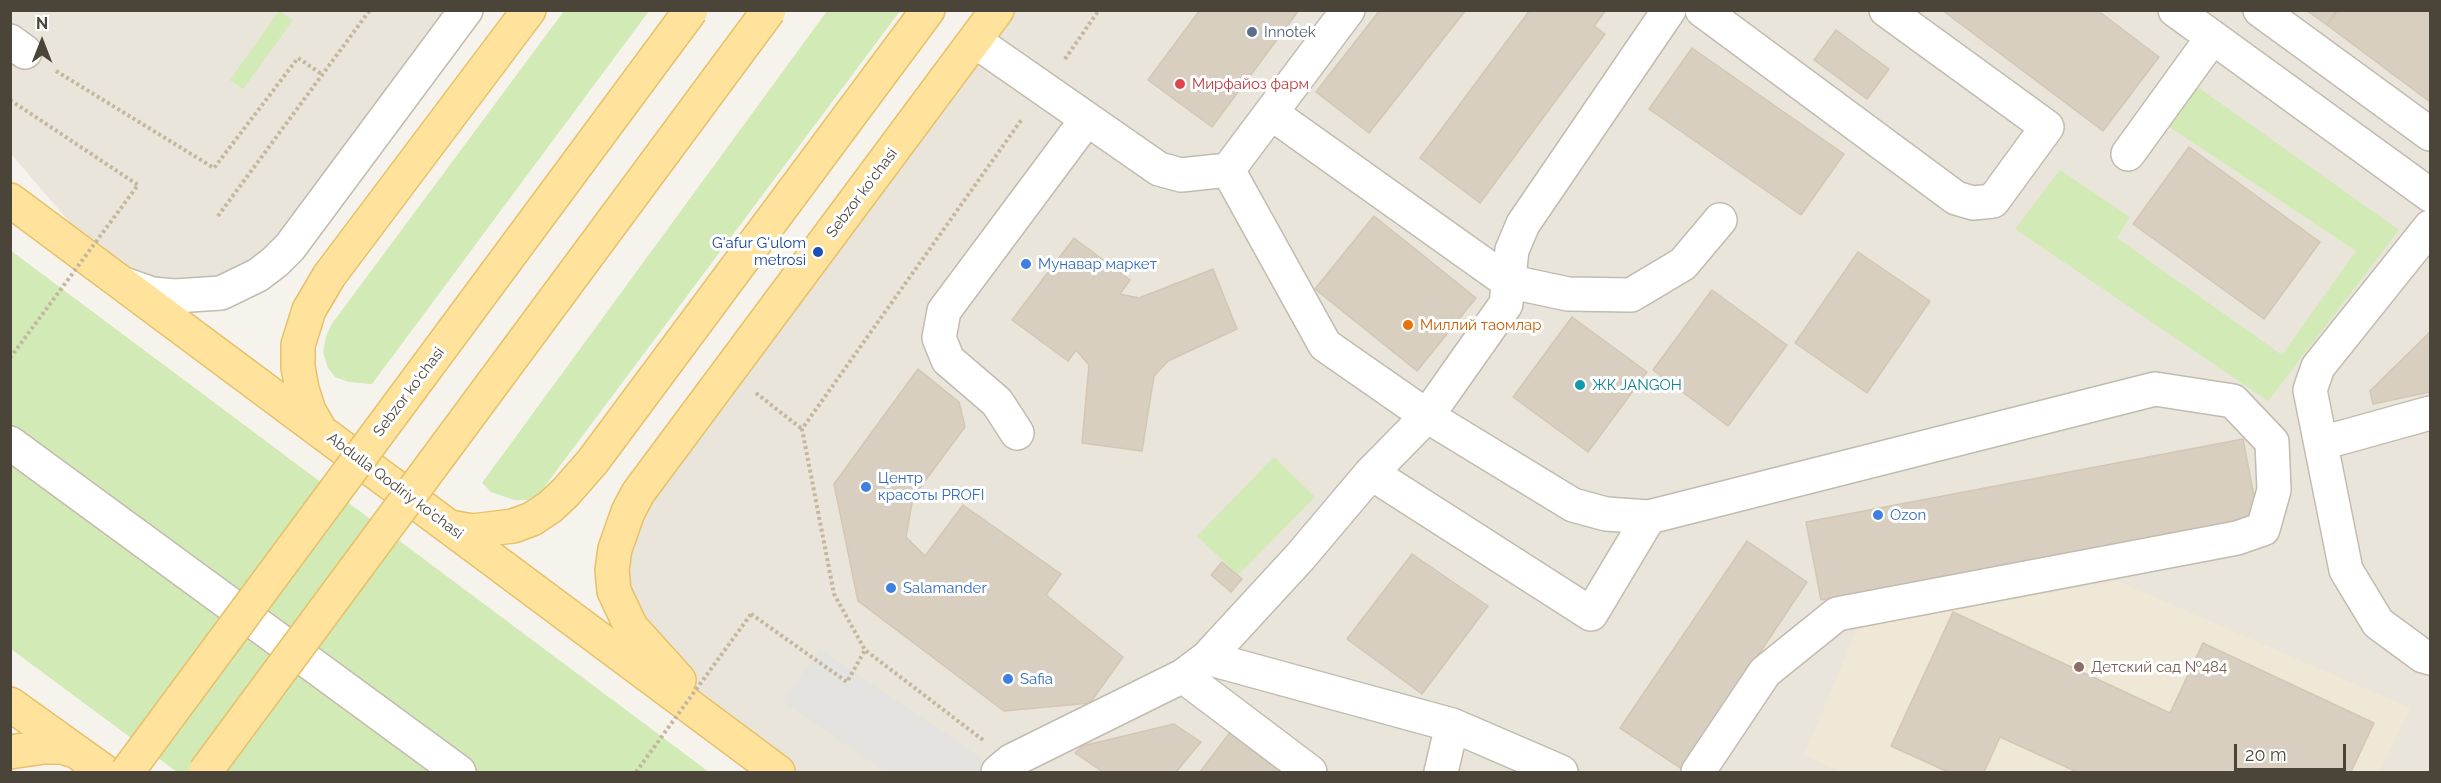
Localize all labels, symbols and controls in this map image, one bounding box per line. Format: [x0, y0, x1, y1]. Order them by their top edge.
north arrow [12, 12, 72, 72]
text: N [36, 14, 48, 33]
place label: Innotek [1264, 23, 1316, 41]
marker: Innotek [1245, 25, 1259, 39]
place label: Мирфайоз фарм [1192, 75, 1309, 93]
marker: Мирфайоз фарм [1173, 77, 1187, 91]
street label: Sebzor ko‘chasi [823, 145, 901, 241]
place label: G'afur G'ulom metrosi [712, 234, 806, 269]
marker: G'afur G'ulom metrosi [811, 245, 825, 259]
place label: Мунавар маркет [1038, 255, 1157, 273]
marker: Мунавар маркет [1019, 257, 1033, 271]
place label: Миллий таомлар [1420, 316, 1541, 334]
marker: Миллий таомлар [1401, 318, 1415, 332]
street label: Sebzor ko‘chasi [370, 344, 448, 440]
place label: ЖК JANGOH [1592, 376, 1682, 394]
marker: ЖК JANGOH [1573, 378, 1587, 392]
street label: Abdulla Qodiriy ko'chasi [324, 429, 466, 543]
place label: Центр красоты PROFI [878, 469, 984, 504]
marker: Центр красоты PROFI [859, 480, 873, 494]
place label: Ozon [1890, 506, 1926, 524]
marker: Ozon [1871, 508, 1885, 522]
place label: Salamander [903, 579, 987, 597]
marker: Salamander [884, 581, 898, 595]
place label: Детский сад №484 [2091, 658, 2227, 676]
marker: Детский сад №484 [2072, 660, 2086, 674]
place label: Safia [1020, 670, 1053, 688]
marker: Safia [1001, 672, 1015, 686]
scale bar [2237, 732, 2350, 770]
text: 20 m [2245, 744, 2287, 765]

